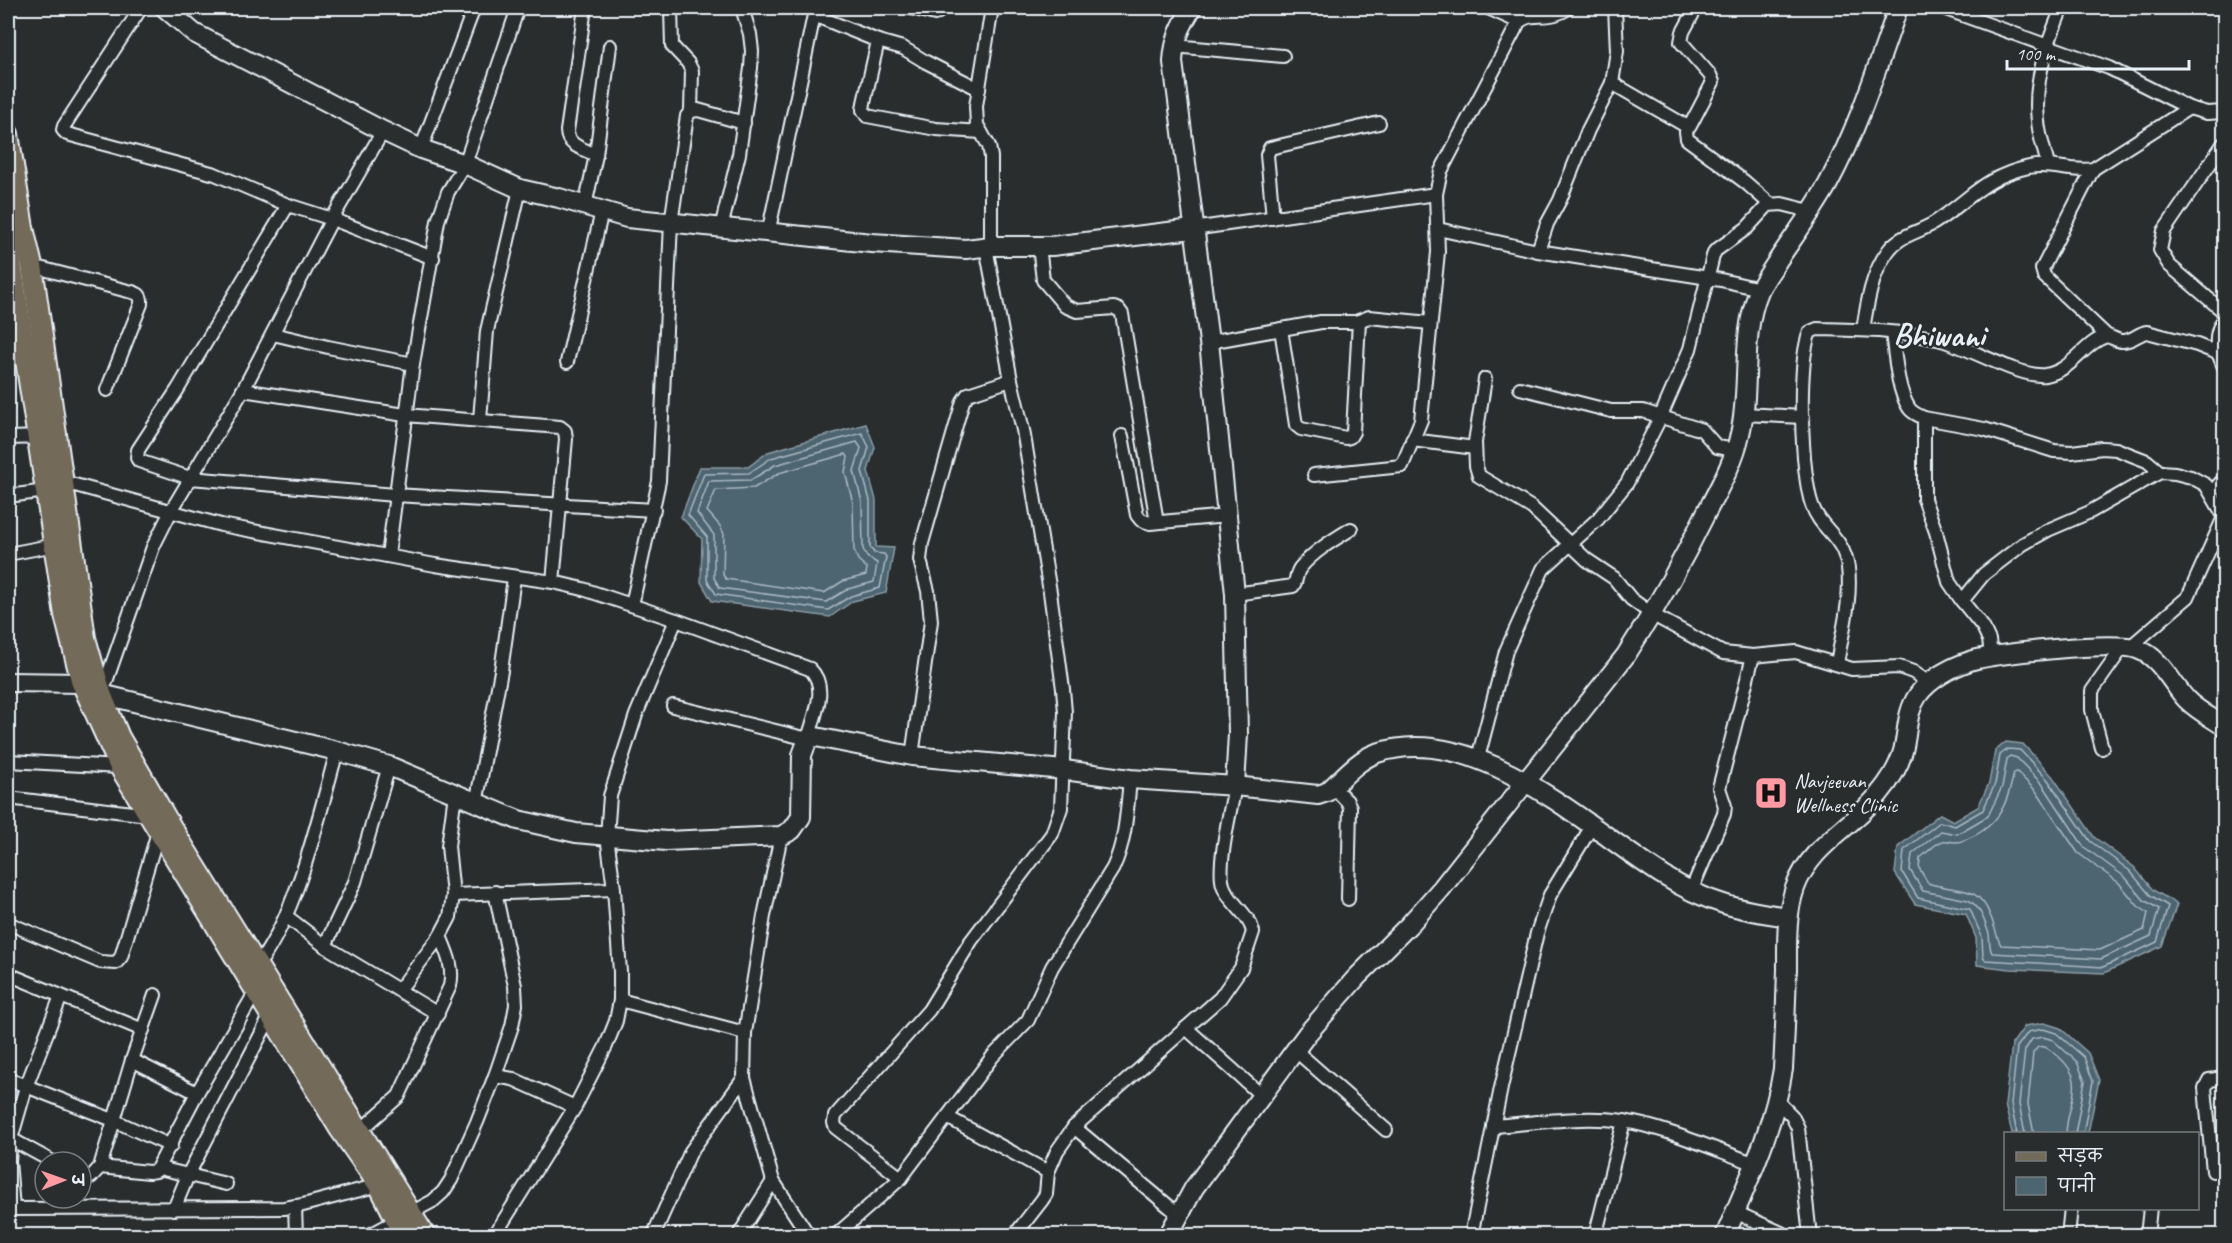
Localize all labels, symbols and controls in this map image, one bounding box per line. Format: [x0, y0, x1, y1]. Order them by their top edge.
scale bar [2007, 33, 2188, 71]
text: 100 m [2016, 43, 2057, 65]
district label: Bhiwani [1893, 314, 1989, 356]
place label: Navjeevan Wellness Clinic [1794, 768, 1899, 818]
hospital icon: Navjeevan Wellness Clinic [1753, 775, 1789, 811]
legend [2004, 1132, 2199, 1210]
text: सड़क [2057, 1145, 2103, 1167]
north arrow [33, 1150, 93, 1210]
text: उ [67, 1172, 87, 1187]
text: पानी [2057, 1172, 2096, 1197]

